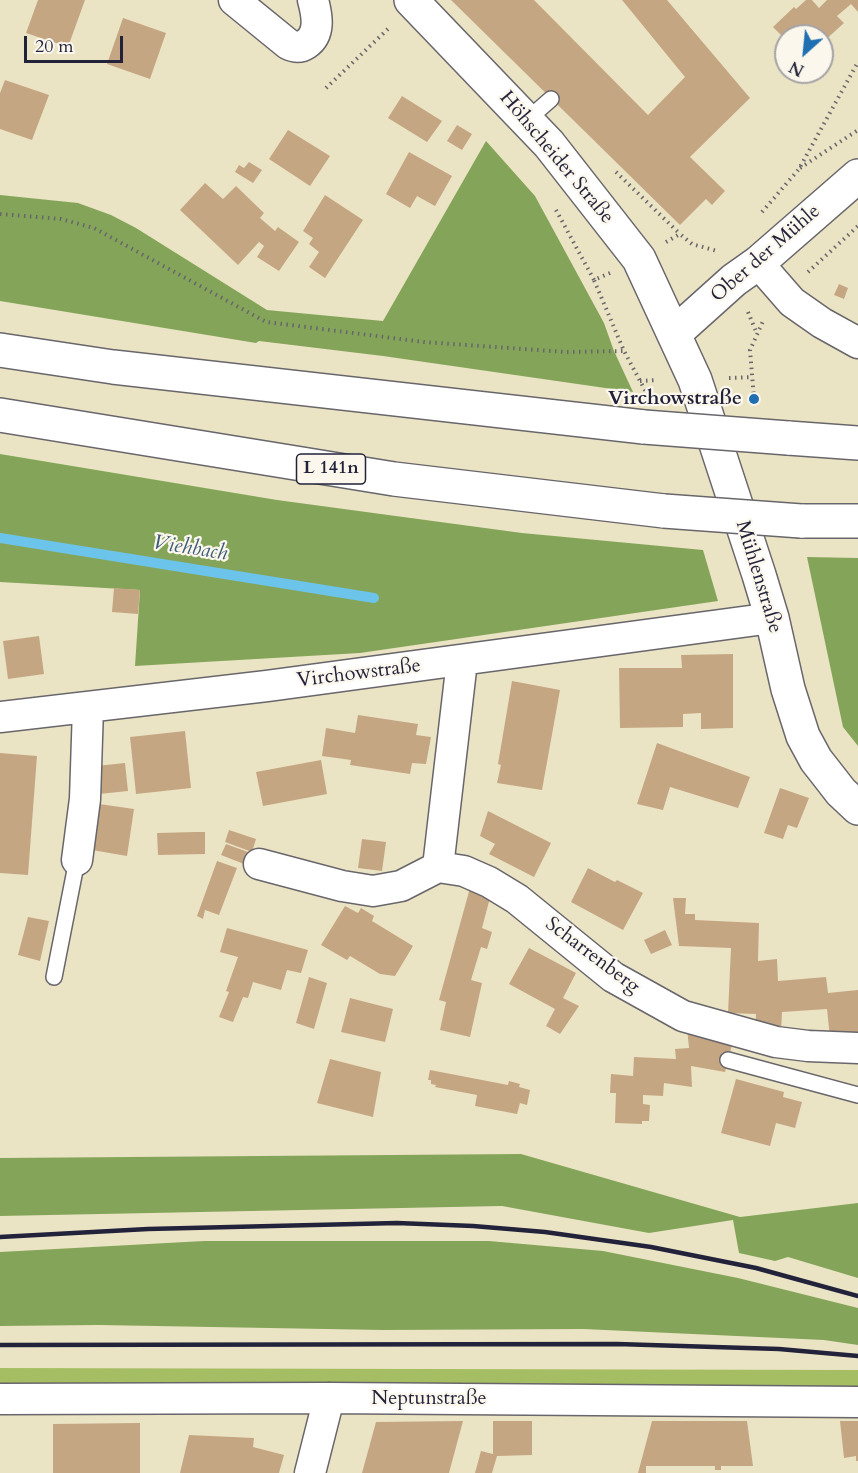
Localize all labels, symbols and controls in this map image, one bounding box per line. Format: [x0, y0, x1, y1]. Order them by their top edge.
scale bar [27, 24, 126, 62]
north arrow [774, 24, 834, 84]
text: 20 m [35, 34, 74, 59]
text: N [786, 55, 808, 81]
street label: Höhscheider Straße [494, 87, 618, 229]
street label: Ober der Mühle [706, 200, 826, 308]
place label: Virchowstraße [608, 387, 742, 411]
marker: Virchowstraße [747, 392, 761, 406]
road number: L 141n [296, 454, 366, 484]
street label: Mühlenstraße [730, 518, 786, 636]
water label: Viehbach [151, 531, 229, 567]
street label: Virchowstraße [296, 655, 422, 693]
street label: Scharrenberg [540, 913, 644, 999]
street label: Neptunstraße [371, 1387, 487, 1411]

